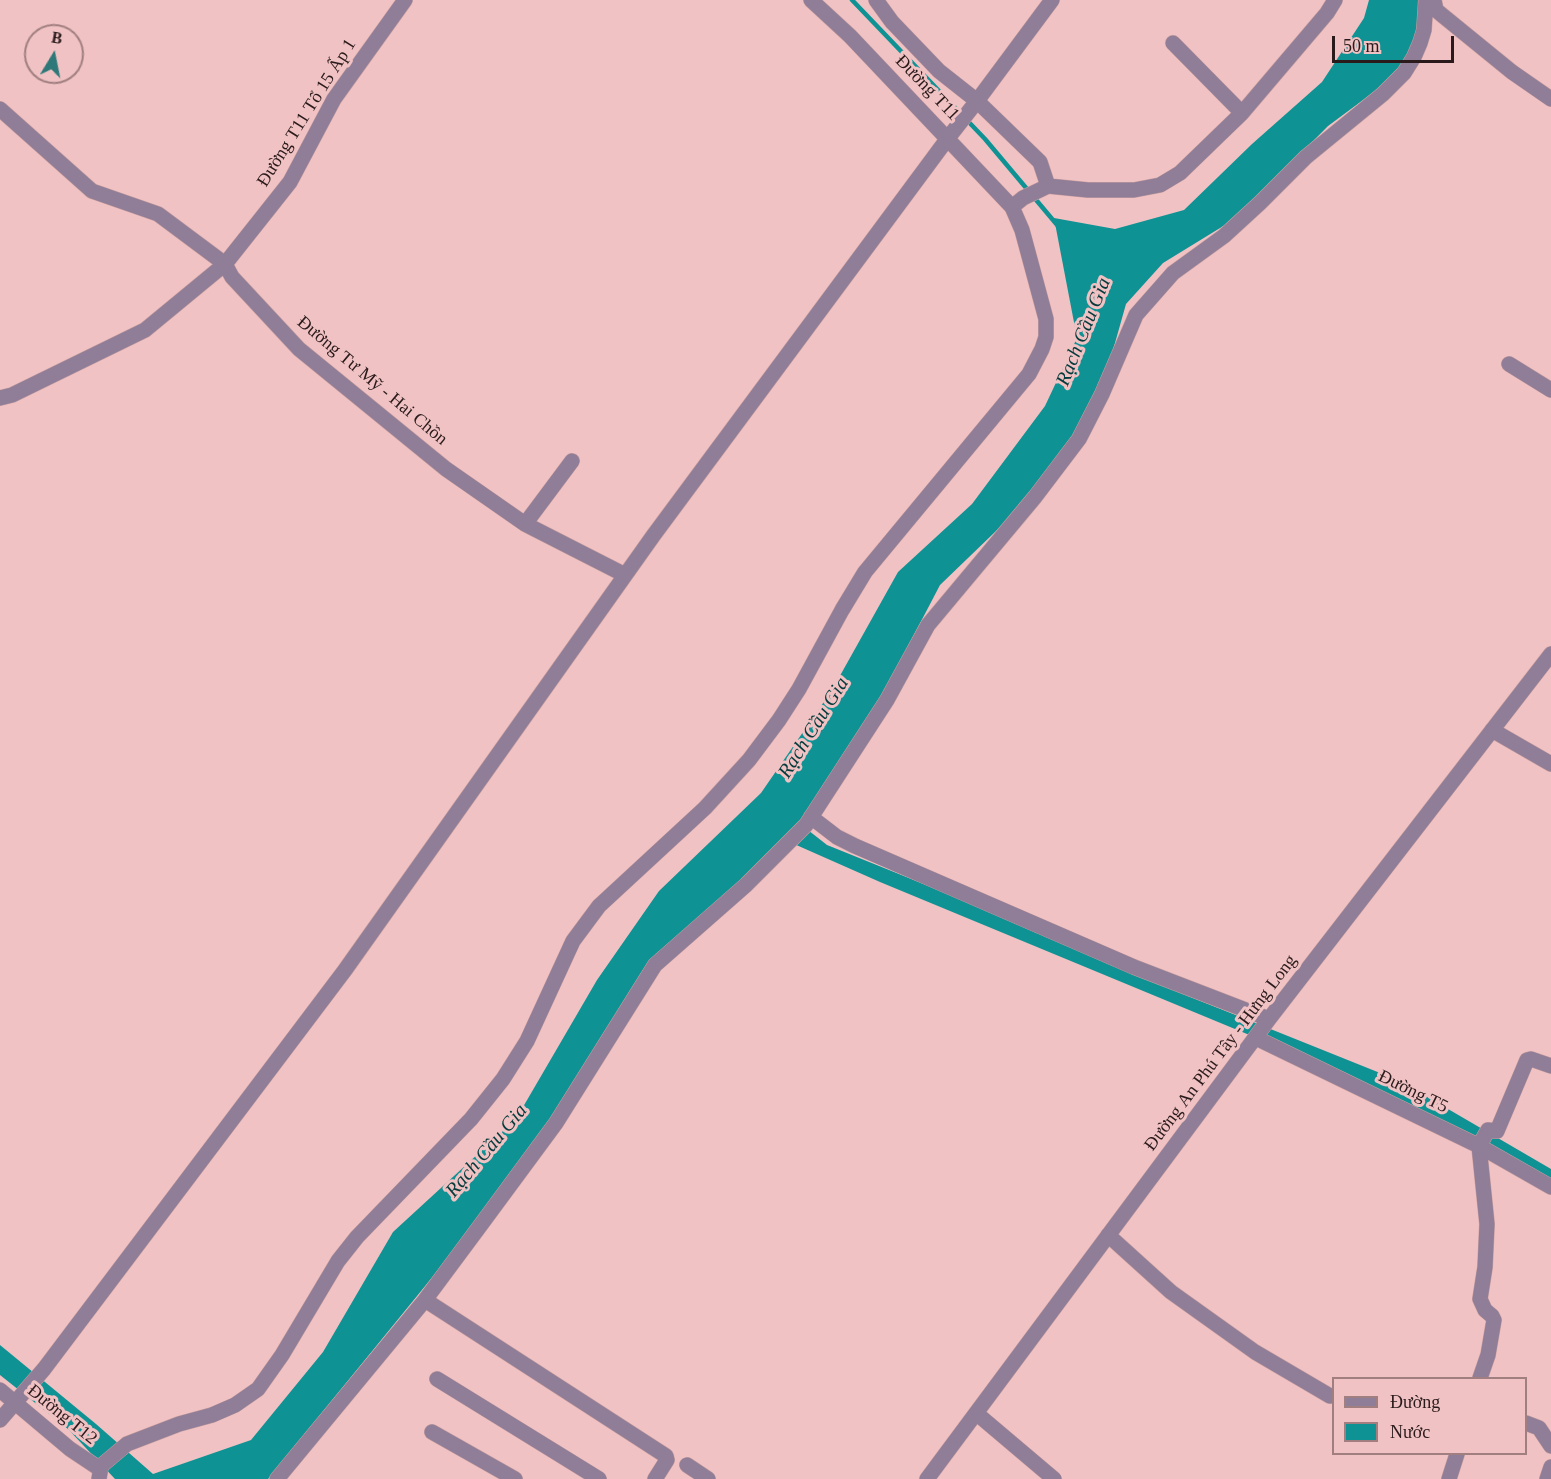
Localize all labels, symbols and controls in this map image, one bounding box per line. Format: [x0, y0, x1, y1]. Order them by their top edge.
north arrow [24, 24, 84, 84]
scale bar [1335, 24, 1456, 62]
text: B [50, 28, 64, 47]
street label: Đường T11 Tổ 15 Ấp 1 [253, 35, 361, 191]
text: 50 m [1343, 36, 1380, 56]
street label: Đường T11 [890, 51, 964, 125]
water label: Rạch Cầu Gia [1051, 274, 1117, 390]
street label: Đường Tư Mỹ - Hai Chồn [292, 312, 452, 450]
water label: Rạch Cầu Gia [774, 673, 854, 783]
street label: Đường An Phú Tây - Hưng Long [1140, 951, 1302, 1155]
street label: Đường T5 [1375, 1066, 1451, 1118]
water label: Rạch Cầu Gia [441, 1099, 533, 1203]
legend [1332, 1377, 1527, 1455]
street label: Đường T12 [23, 1380, 101, 1450]
text: Đường [1390, 1392, 1440, 1412]
text: Nước [1390, 1422, 1430, 1442]

